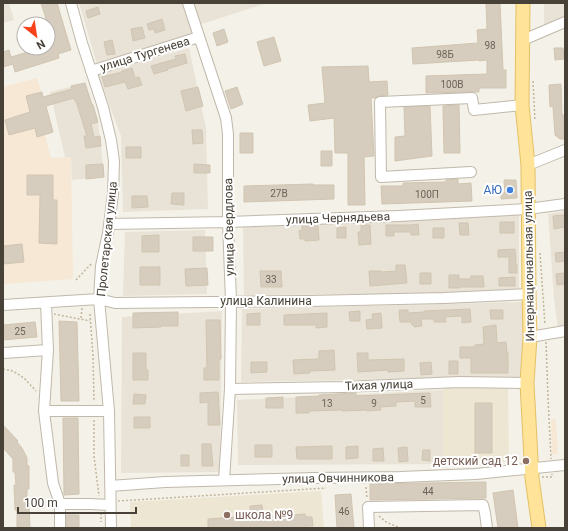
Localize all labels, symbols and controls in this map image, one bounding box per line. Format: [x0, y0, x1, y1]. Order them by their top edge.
north arrow [16, 16, 56, 56]
street label: улица Тургенева [99, 34, 191, 74]
text: N [34, 37, 47, 52]
house number: 98 [484, 40, 496, 51]
house number: 98Б [436, 49, 454, 60]
house number: 100В [440, 79, 464, 90]
street label: улица Свердлова [221, 178, 237, 276]
street label: Пролетарская улица [94, 181, 120, 297]
place label: АЮ [483, 183, 502, 197]
marker: АЮ [505, 185, 515, 195]
house number: 27В [270, 188, 288, 199]
house number: 100П [415, 189, 439, 200]
street label: Интернациональная улица [521, 190, 537, 342]
street label: улица Чернядьева [286, 209, 390, 227]
house number: 33 [265, 274, 277, 285]
street label: улица Калинина [220, 294, 312, 308]
house number: 25 [14, 326, 26, 337]
street label: Тихая улица [345, 377, 413, 393]
house number: 5 [420, 395, 426, 406]
house number: 13 [321, 398, 333, 409]
house number: 9 [371, 398, 377, 409]
place label: детский сад 12 [433, 454, 518, 468]
marker: детский сад 12 [521, 456, 531, 466]
street label: улица Овчинникова [282, 470, 394, 486]
house number: 44 [422, 486, 434, 497]
scale bar [18, 489, 136, 515]
text: 100 m [24, 496, 58, 510]
house number: 46 [338, 506, 350, 517]
place label: школа №9 [235, 508, 293, 522]
marker: школа №9 [222, 510, 232, 520]

